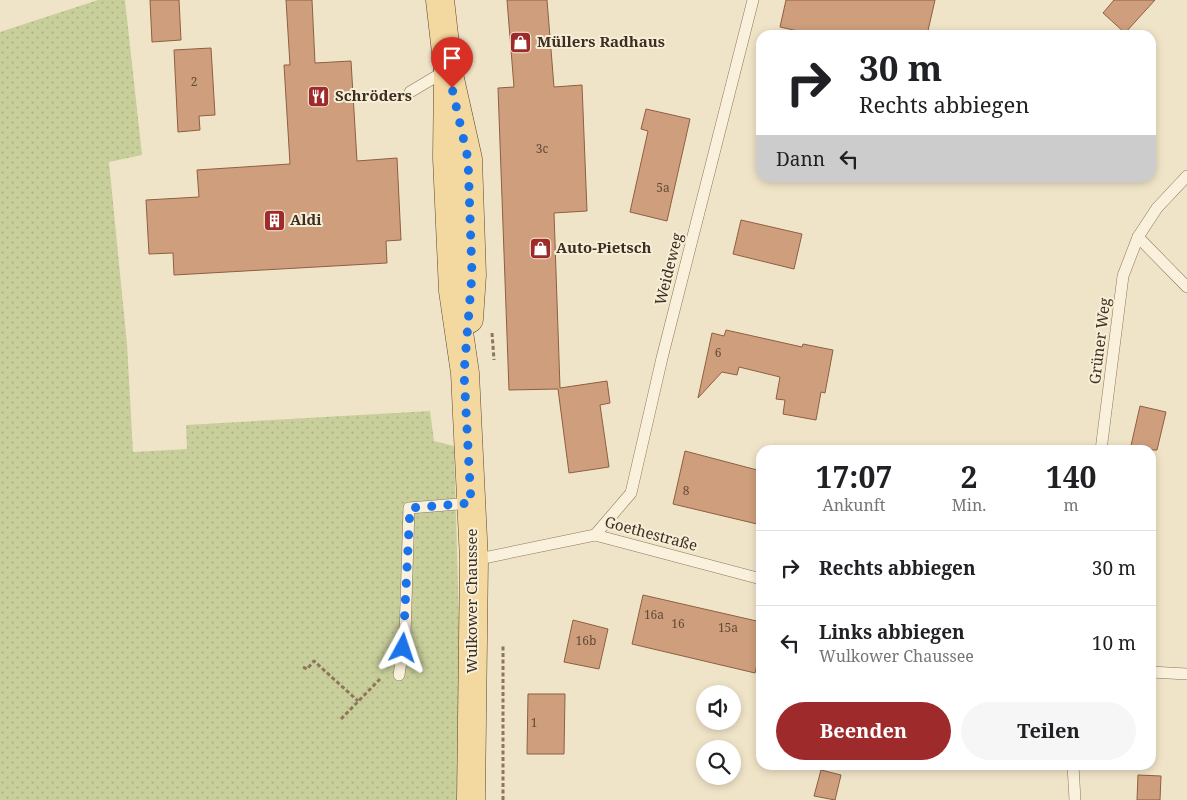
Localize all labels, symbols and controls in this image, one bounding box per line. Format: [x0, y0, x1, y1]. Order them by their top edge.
shop icon: Müllers Radhaus [509, 30, 533, 54]
place label: Müllers Radhaus [537, 31, 665, 51]
pin [431, 37, 473, 88]
icon: arrive [438, 44, 466, 72]
text: 30 m [859, 44, 942, 91]
icon: right [776, 50, 841, 115]
house number: 2 [191, 73, 197, 90]
restaurant icon: Schröders [307, 84, 331, 108]
place label: Schröders [335, 85, 412, 105]
text: Rechts abbiegen [859, 89, 1029, 119]
house number: 3c [536, 140, 548, 157]
icon: left [835, 145, 863, 173]
text: Dann [776, 146, 825, 172]
house number: 5a [656, 179, 670, 196]
building icon: Aldi [262, 208, 286, 232]
place label: Aldi [290, 209, 322, 229]
street label: Weideweg [649, 230, 687, 307]
shop icon: Auto-Pietsch [528, 236, 552, 260]
place label: Auto-Pietsch [556, 237, 652, 257]
street label: Grüner Weg [1084, 297, 1114, 385]
house number: 6 [715, 344, 722, 361]
text: 17:07 [815, 456, 892, 497]
text: 2 [961, 456, 978, 497]
text: 140 [1046, 456, 1097, 497]
house number: 8 [683, 482, 690, 499]
text: Ankunft [822, 494, 885, 516]
text: Min. [952, 494, 986, 516]
text: m [1064, 494, 1079, 516]
street label: Goethestraße [603, 511, 700, 555]
street label: Wulkower Chaussee [461, 528, 481, 674]
icon: right [776, 554, 804, 582]
text: Rechts abbiegen [819, 555, 976, 581]
text: 30 m [1092, 555, 1136, 581]
house number: 16a [644, 606, 664, 623]
house number: 16 [671, 615, 685, 632]
house number: 15a [718, 619, 738, 636]
text: Links abbiegen [819, 619, 965, 645]
position arrow [376, 621, 428, 673]
icon: left [776, 629, 804, 657]
text: 10 m [1092, 630, 1136, 656]
house number: 16b [576, 632, 596, 649]
text: Wulkower Chaussee [819, 645, 974, 667]
map controls [696, 685, 741, 785]
button: sound [696, 685, 741, 730]
button: Beenden [776, 702, 951, 760]
button: Teilen [961, 702, 1136, 760]
house number: 1 [531, 714, 537, 731]
button: search [696, 740, 741, 785]

